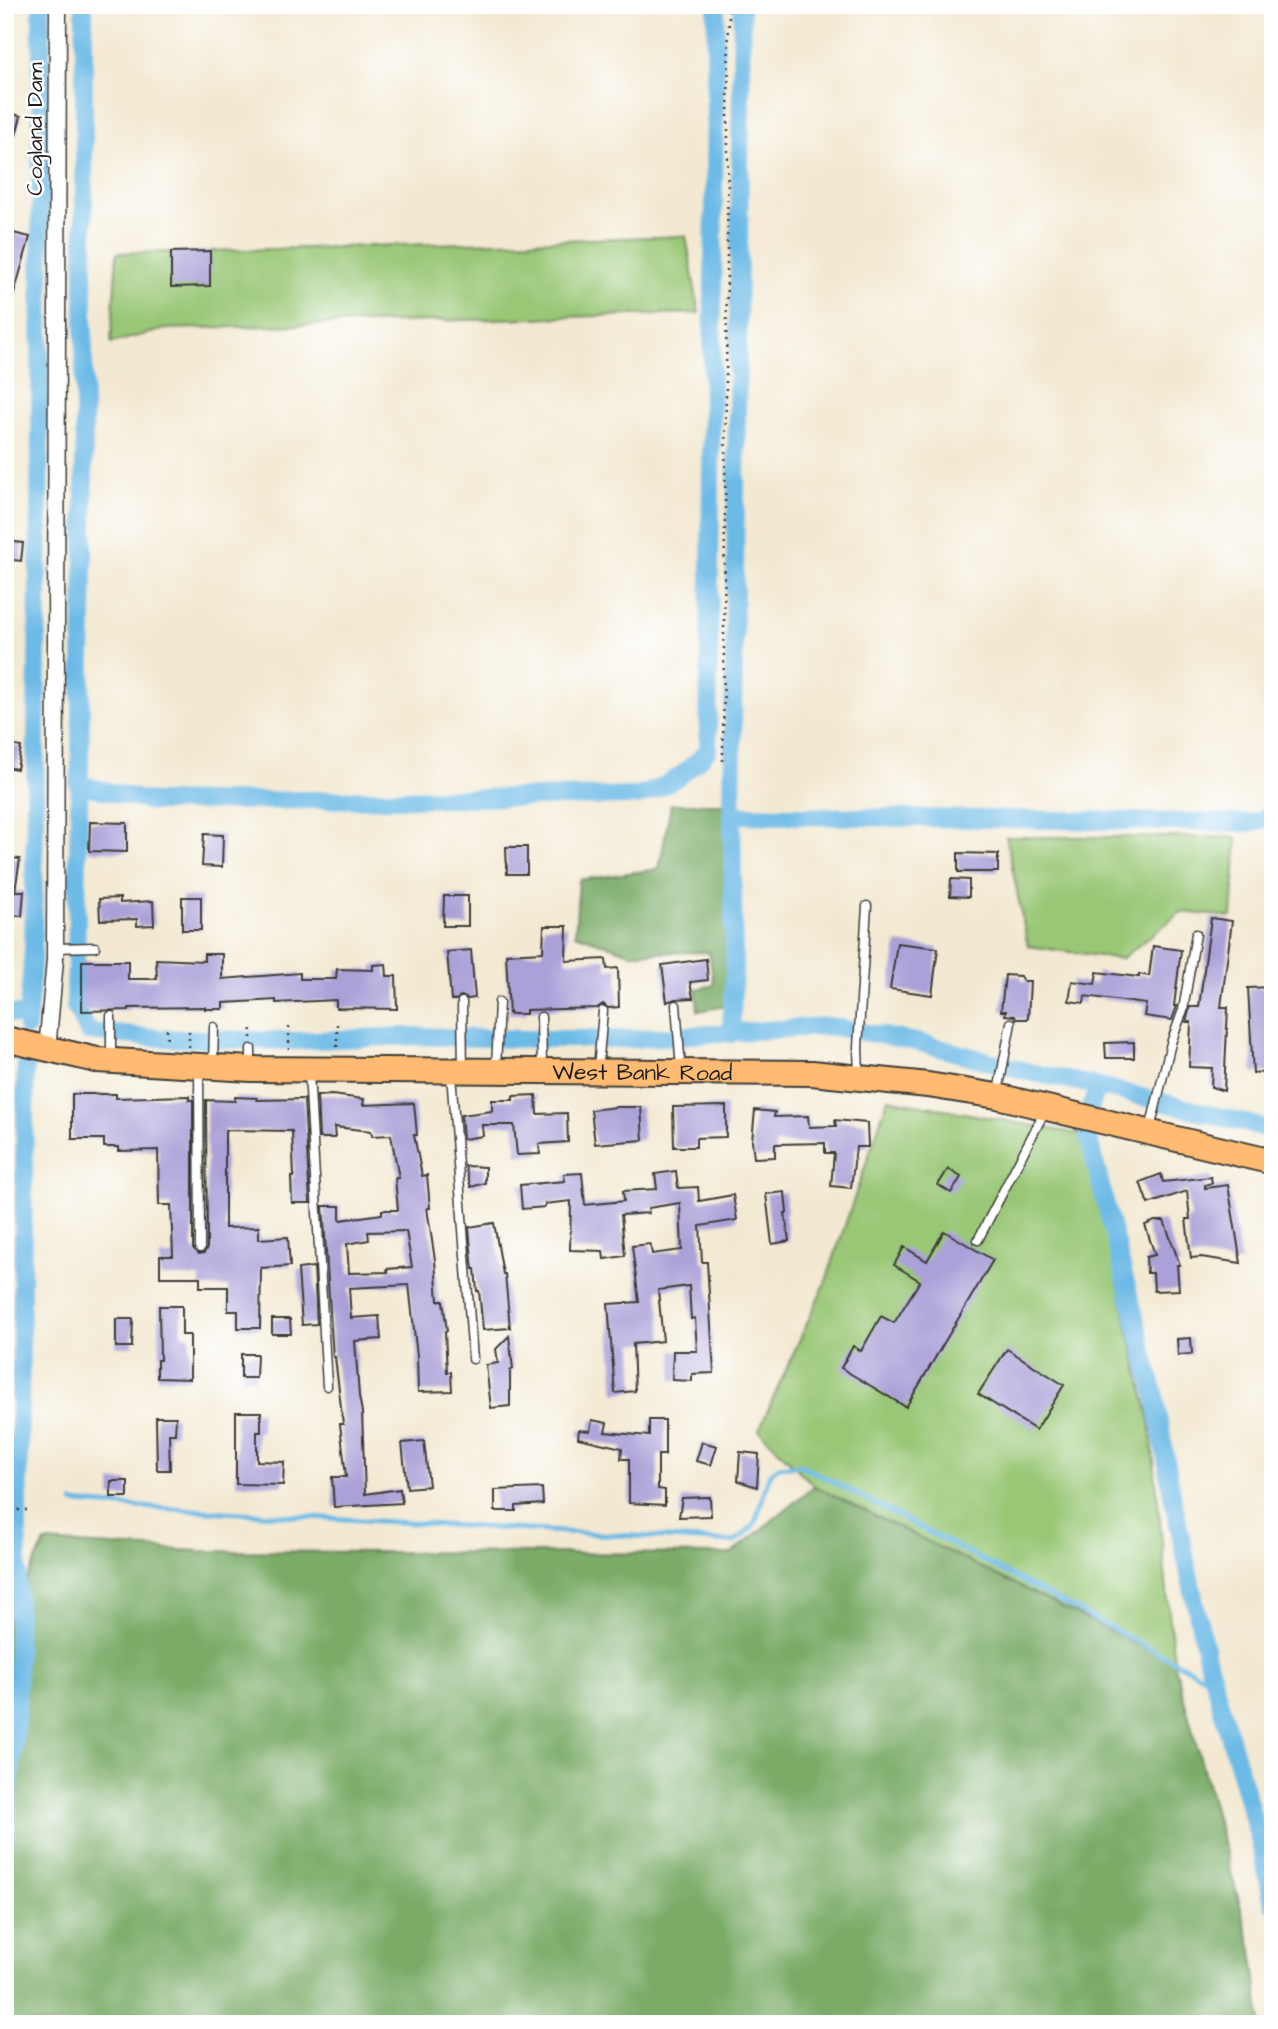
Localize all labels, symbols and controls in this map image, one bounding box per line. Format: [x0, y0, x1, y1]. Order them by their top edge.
street label: Cogland Dam [19, 62, 52, 196]
street label: West Bank Road [552, 1056, 733, 1089]

